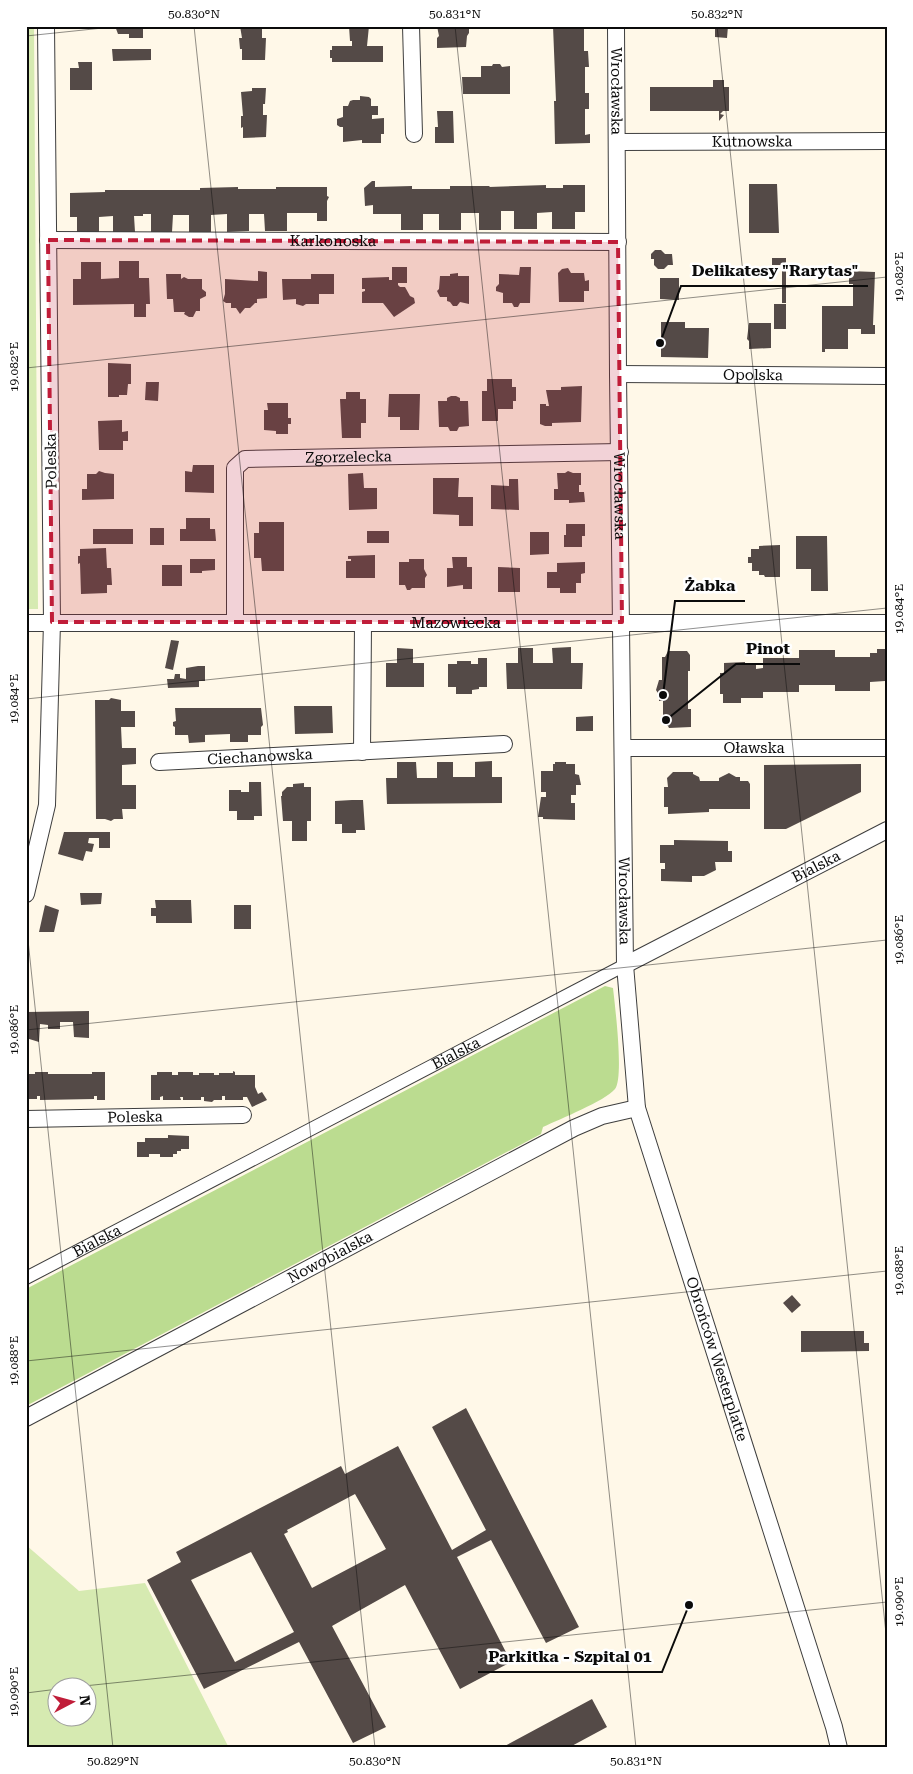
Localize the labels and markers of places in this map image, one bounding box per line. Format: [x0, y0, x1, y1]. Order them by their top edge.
callout: Delikatesy "Rarytas" [681, 255, 868, 286]
callout: Żabka [675, 570, 745, 601]
callout: Pinot [736, 633, 800, 664]
callout: Parkitka - Szpital 01 [478, 1641, 662, 1672]

